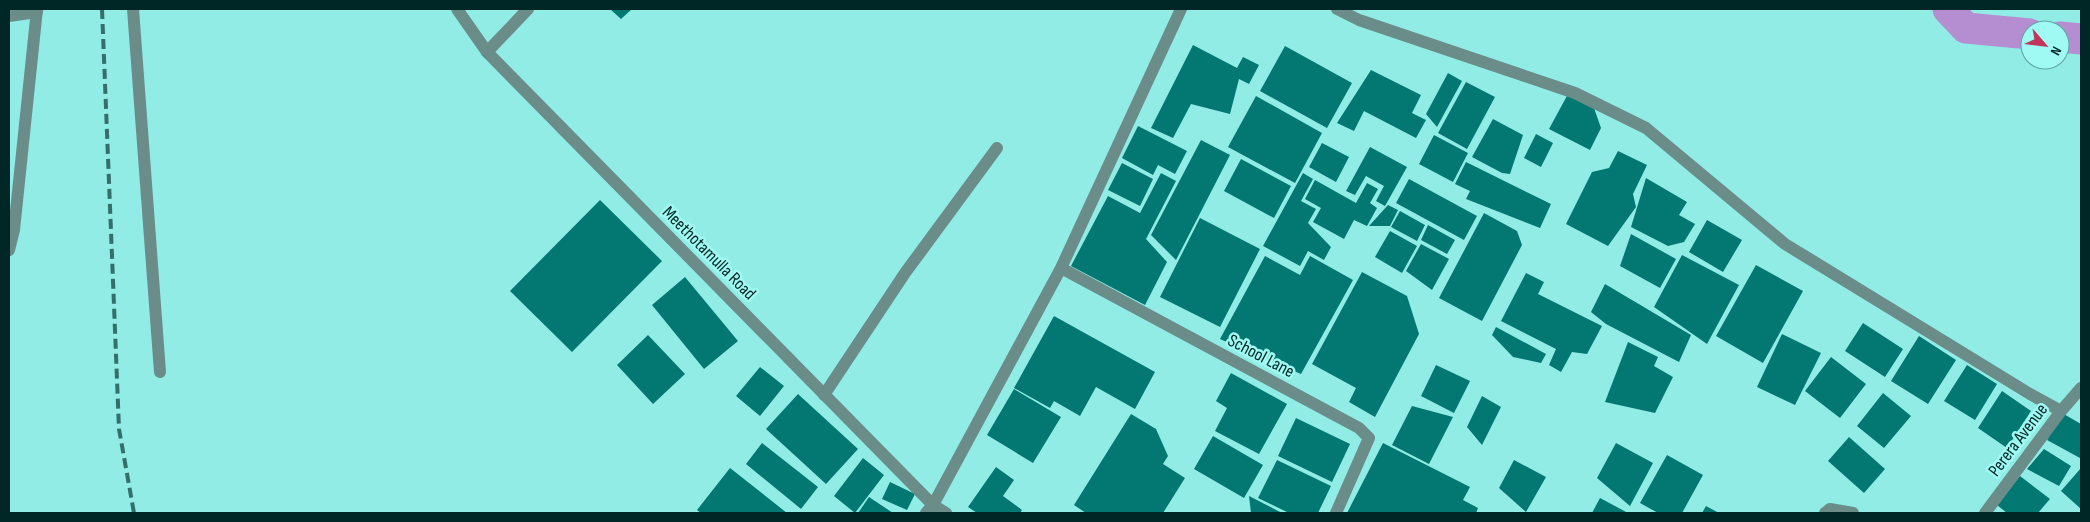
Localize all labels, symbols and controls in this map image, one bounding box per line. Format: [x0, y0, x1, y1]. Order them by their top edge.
north arrow [2020, 20, 2070, 70]
text: N [2047, 44, 2065, 58]
street label: Meethotamulla Road [658, 202, 760, 304]
street label: School Lane [1224, 330, 1298, 382]
street label: Perera Avenue [1984, 399, 2052, 481]

